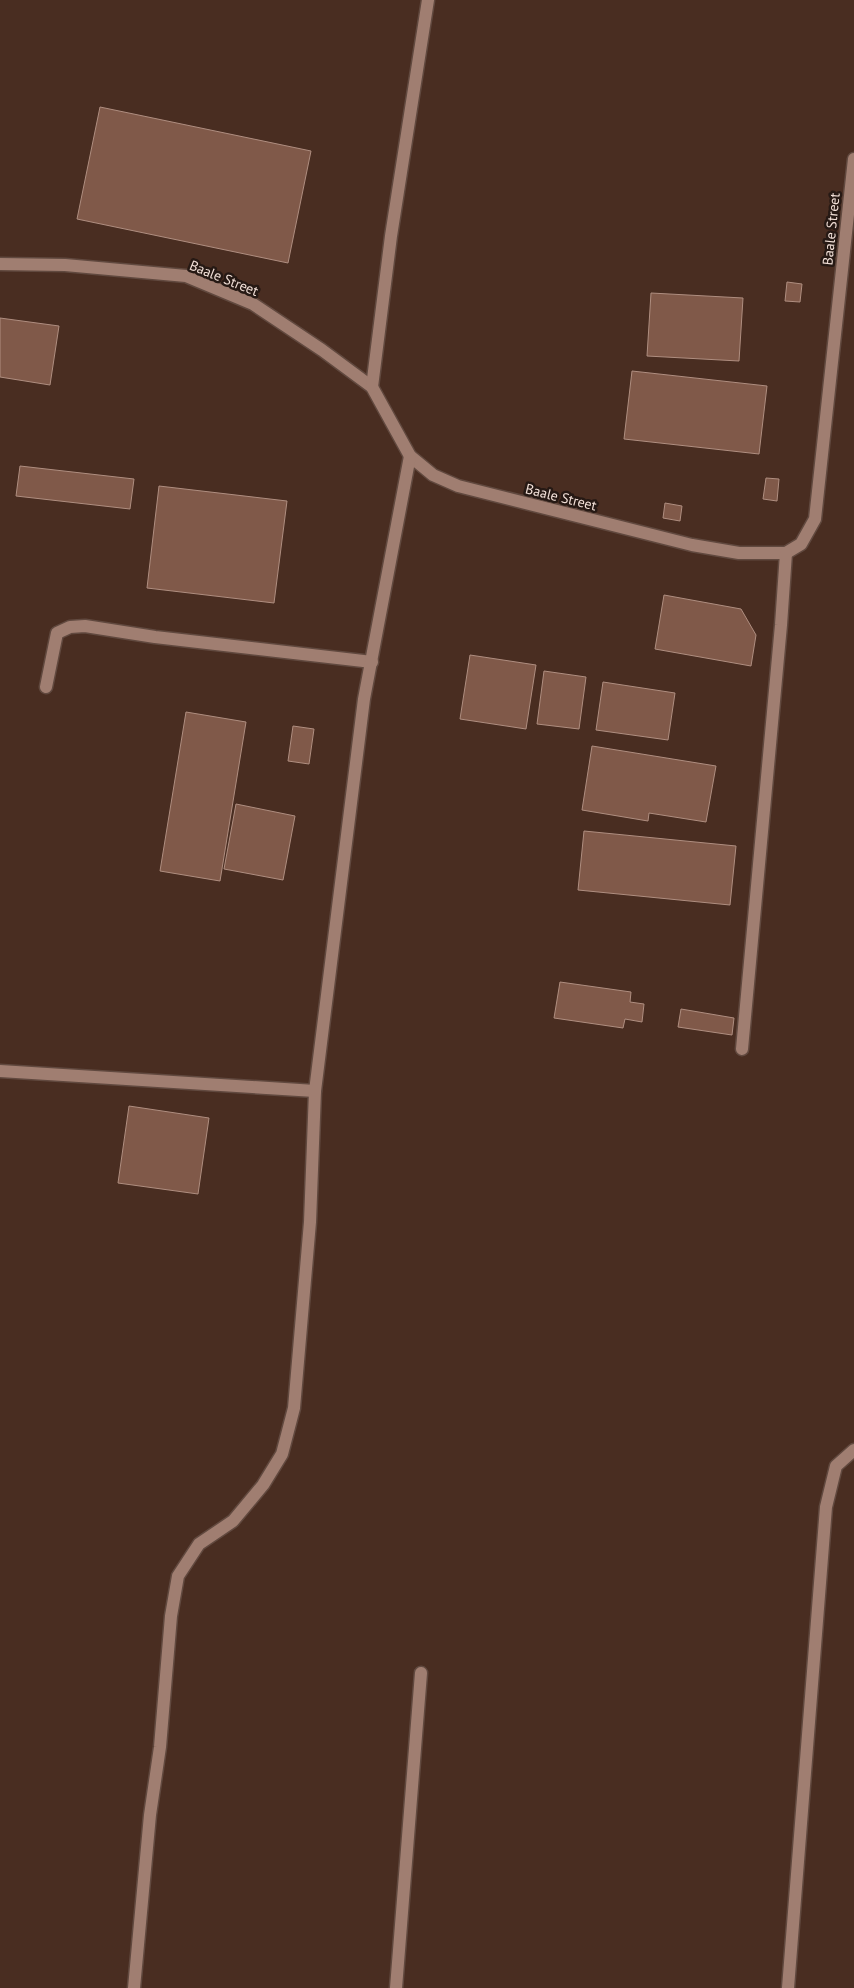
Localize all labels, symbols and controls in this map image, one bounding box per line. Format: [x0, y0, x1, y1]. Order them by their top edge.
street label: Baale Street [818, 192, 844, 266]
street label: Baale Street [187, 256, 261, 300]
street label: Baale Street [524, 479, 599, 515]

